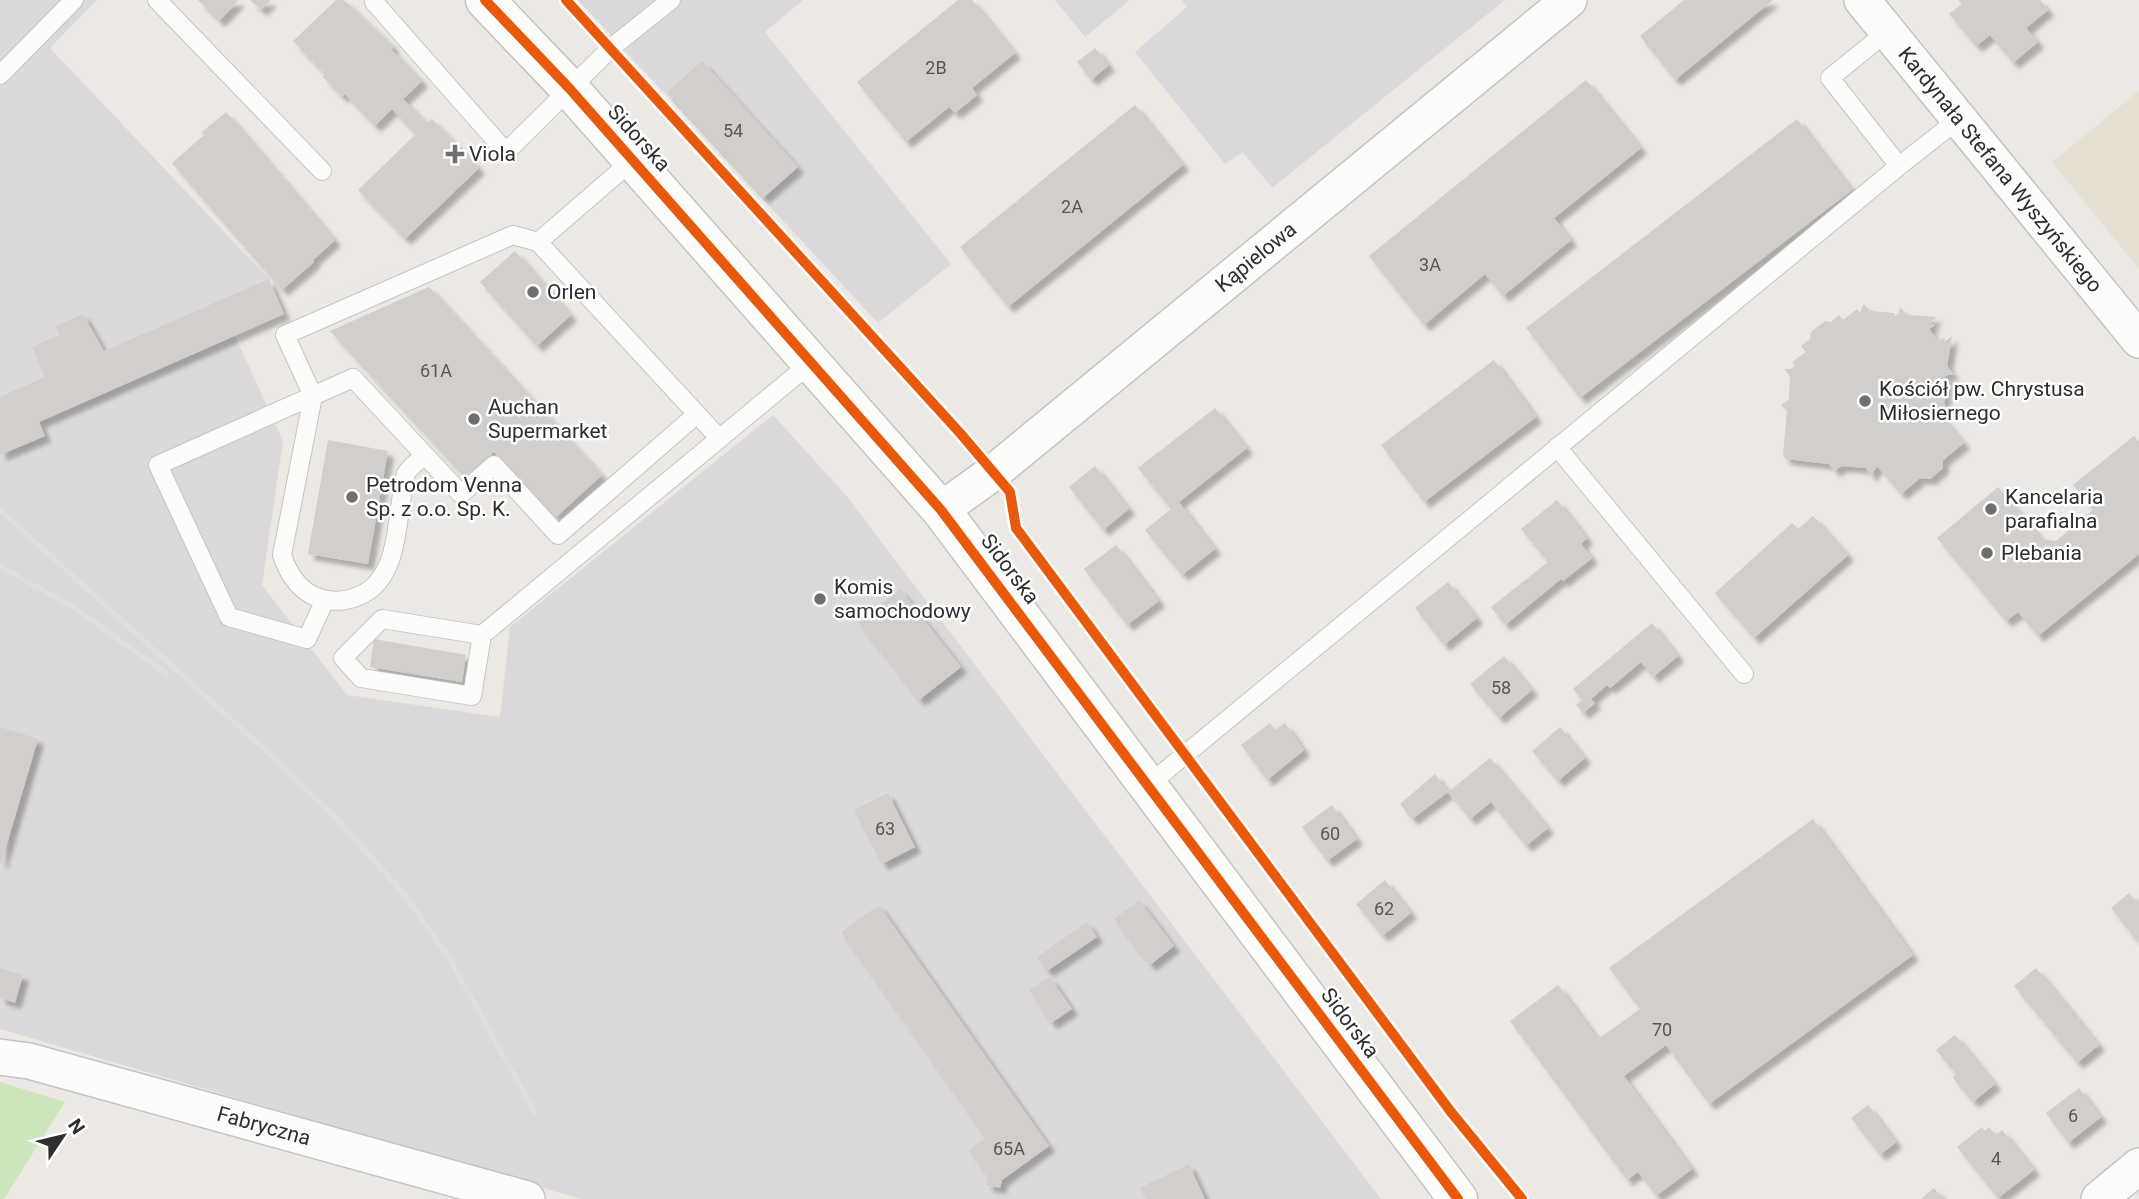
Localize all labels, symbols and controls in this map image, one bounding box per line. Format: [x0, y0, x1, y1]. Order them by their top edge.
street label: Kardynała Stefana Wyszyńskiego [1893, 42, 2107, 297]
house number: 2B [925, 57, 947, 78]
street label: Sidorska [603, 100, 675, 176]
house number: 54 [723, 120, 743, 141]
place label: Viola [469, 142, 516, 166]
marker: Viola [447, 146, 463, 162]
house number: 2A [1061, 196, 1083, 217]
street label: Kąpielowa [1211, 217, 1301, 297]
house number: 3A [1419, 254, 1441, 275]
place label: Orlen [547, 280, 596, 304]
marker: Orlen [525, 284, 541, 300]
house number: 61A [420, 360, 452, 381]
place label: Kościół pw. Chrystusa Miłosiernego [1879, 377, 2085, 425]
marker: Kościół pw. Chrystusa Miłosiernego [1857, 393, 1873, 409]
place label: Auchan Supermarket [488, 395, 608, 443]
marker: Auchan Supermarket [466, 411, 482, 427]
place label: Petrodom Venna Sp. z o.o. Sp. K. [366, 473, 522, 521]
place label: Kancelaria parafialna [2005, 485, 2104, 533]
marker: Petrodom Venna Sp. z o.o. Sp. K. [344, 489, 360, 505]
marker: Kancelaria parafialna [1983, 501, 1999, 517]
street label: Sidorska [976, 529, 1044, 609]
place label: Plebania [2001, 541, 2082, 565]
marker: Plebania [1979, 545, 1995, 561]
place label: Komis samochodowy [834, 575, 971, 623]
marker: Komis samochodowy [812, 591, 828, 607]
house number: 58 [1491, 677, 1511, 698]
house number: 63 [875, 818, 895, 839]
house number: 60 [1320, 823, 1340, 844]
house number: 62 [1374, 898, 1394, 919]
street label: Sidorska [1316, 983, 1384, 1063]
house number: 70 [1652, 1019, 1672, 1040]
north arrow [28, 1101, 98, 1171]
street label: Fabryczna [214, 1102, 313, 1150]
house number: 6 [2068, 1105, 2078, 1126]
text: N [63, 1114, 90, 1139]
house number: 65A [993, 1138, 1025, 1159]
house number: 4 [1991, 1148, 2001, 1169]

